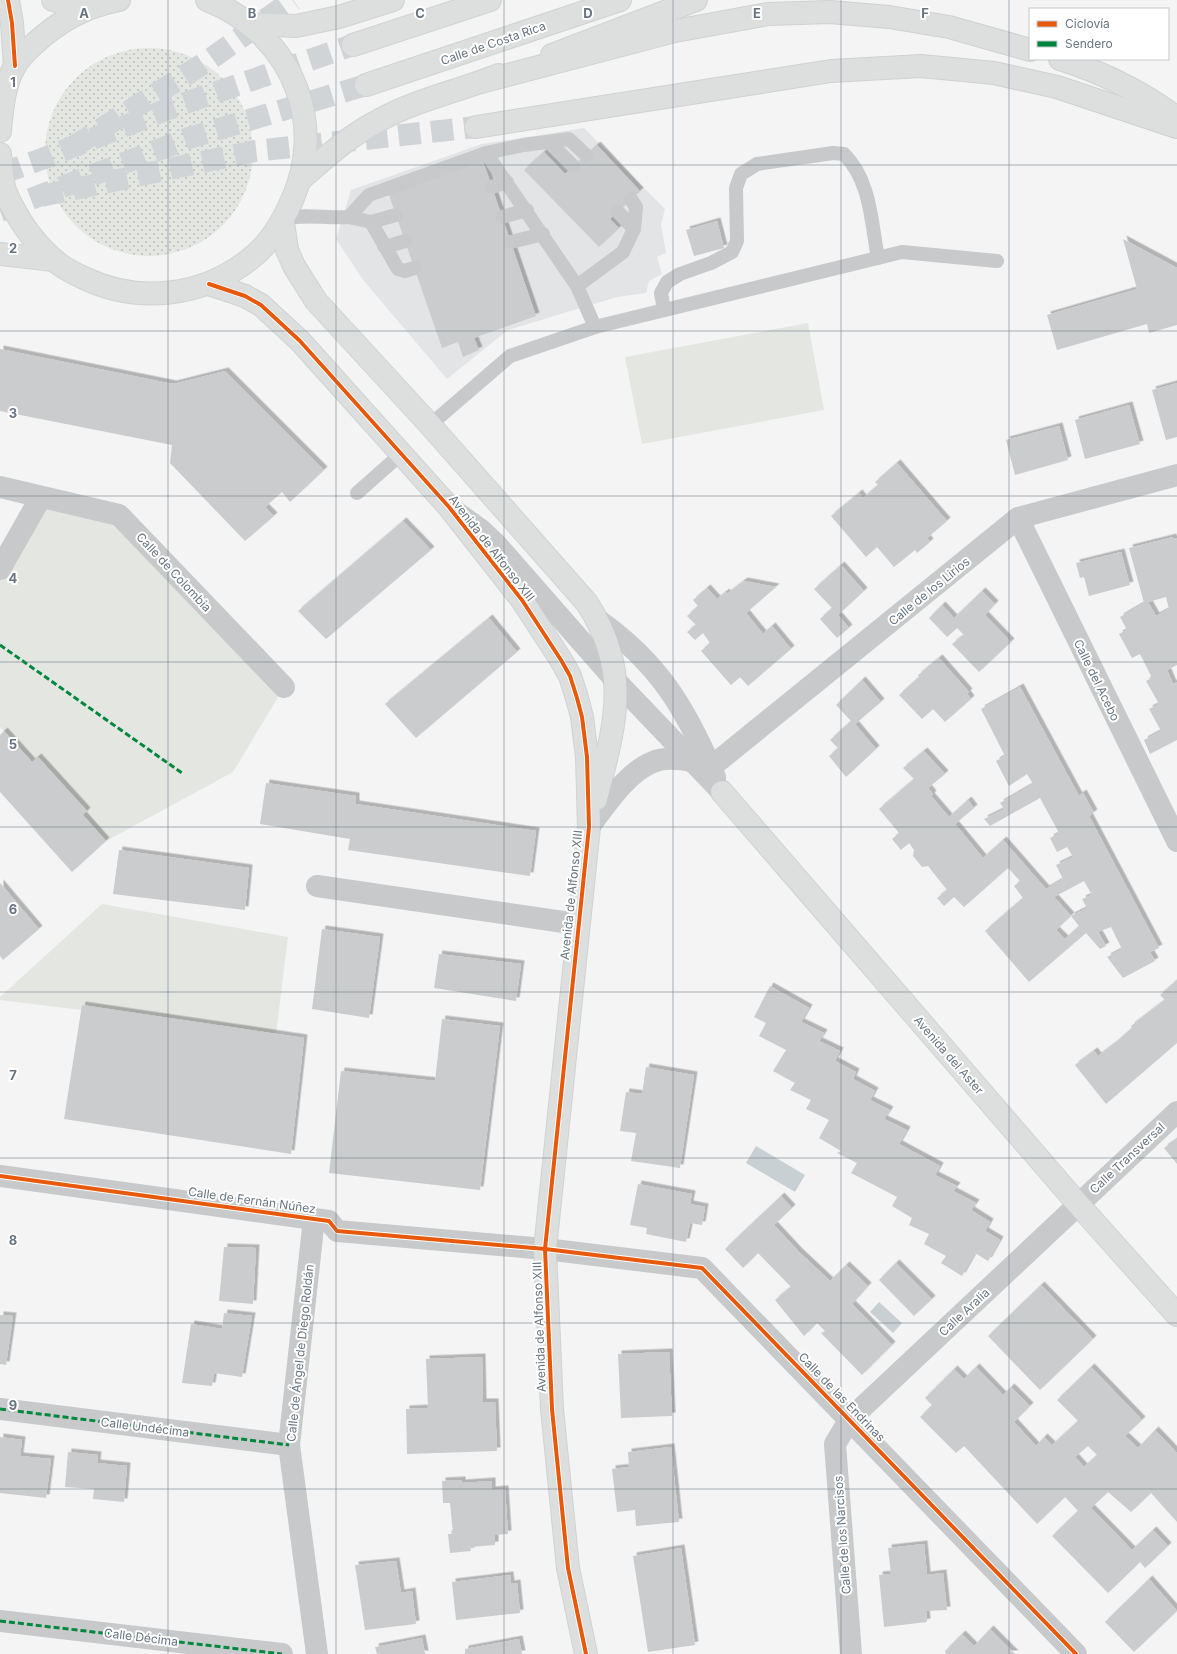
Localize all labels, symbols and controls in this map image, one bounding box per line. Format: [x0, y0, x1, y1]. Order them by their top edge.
text: A [79, 5, 89, 21]
text: B [248, 5, 257, 21]
text: C [415, 5, 425, 21]
text: D [583, 5, 593, 21]
text: E [753, 5, 761, 21]
text: F [921, 5, 929, 21]
legend [1029, 8, 1169, 60]
text: Ciclovía [1065, 16, 1110, 31]
street label: Calle de Costa Rica [438, 18, 548, 68]
text: Sendero [1065, 36, 1113, 51]
text: 1 [10, 74, 16, 90]
text: 2 [9, 240, 17, 256]
text: 3 [9, 405, 17, 421]
street label: Avenida de Alfonso XIII [446, 492, 538, 604]
street label: Calle de Colombia [133, 529, 215, 615]
street label: Calle de los Lirios [885, 554, 973, 628]
text: 4 [9, 570, 18, 586]
street label: Calle del Acebo [1071, 637, 1123, 723]
text: 5 [9, 736, 17, 752]
street label: Avenida de Alfonso XIII [557, 829, 585, 961]
text: 6 [9, 901, 17, 917]
street label: Avenida del Aster [911, 1013, 987, 1098]
text: 7 [9, 1067, 17, 1083]
street label: Calle Transversal [1086, 1119, 1168, 1197]
street label: Calle de Fernán Núñez [187, 1184, 317, 1216]
text: 8 [9, 1232, 17, 1248]
street label: Avenida de Alfonso XIII [529, 1262, 549, 1392]
street label: Calle de Ángel de Diego Roldán [283, 1263, 317, 1443]
street label: Calle Aralia [936, 1285, 992, 1339]
street label: Calle de las Endrinas [796, 1349, 888, 1445]
text: 9 [9, 1397, 17, 1413]
street label: Calle Undécima [100, 1414, 190, 1440]
street label: Calle de los Narcisos [830, 1475, 854, 1595]
street label: Calle Décima [103, 1625, 179, 1649]

